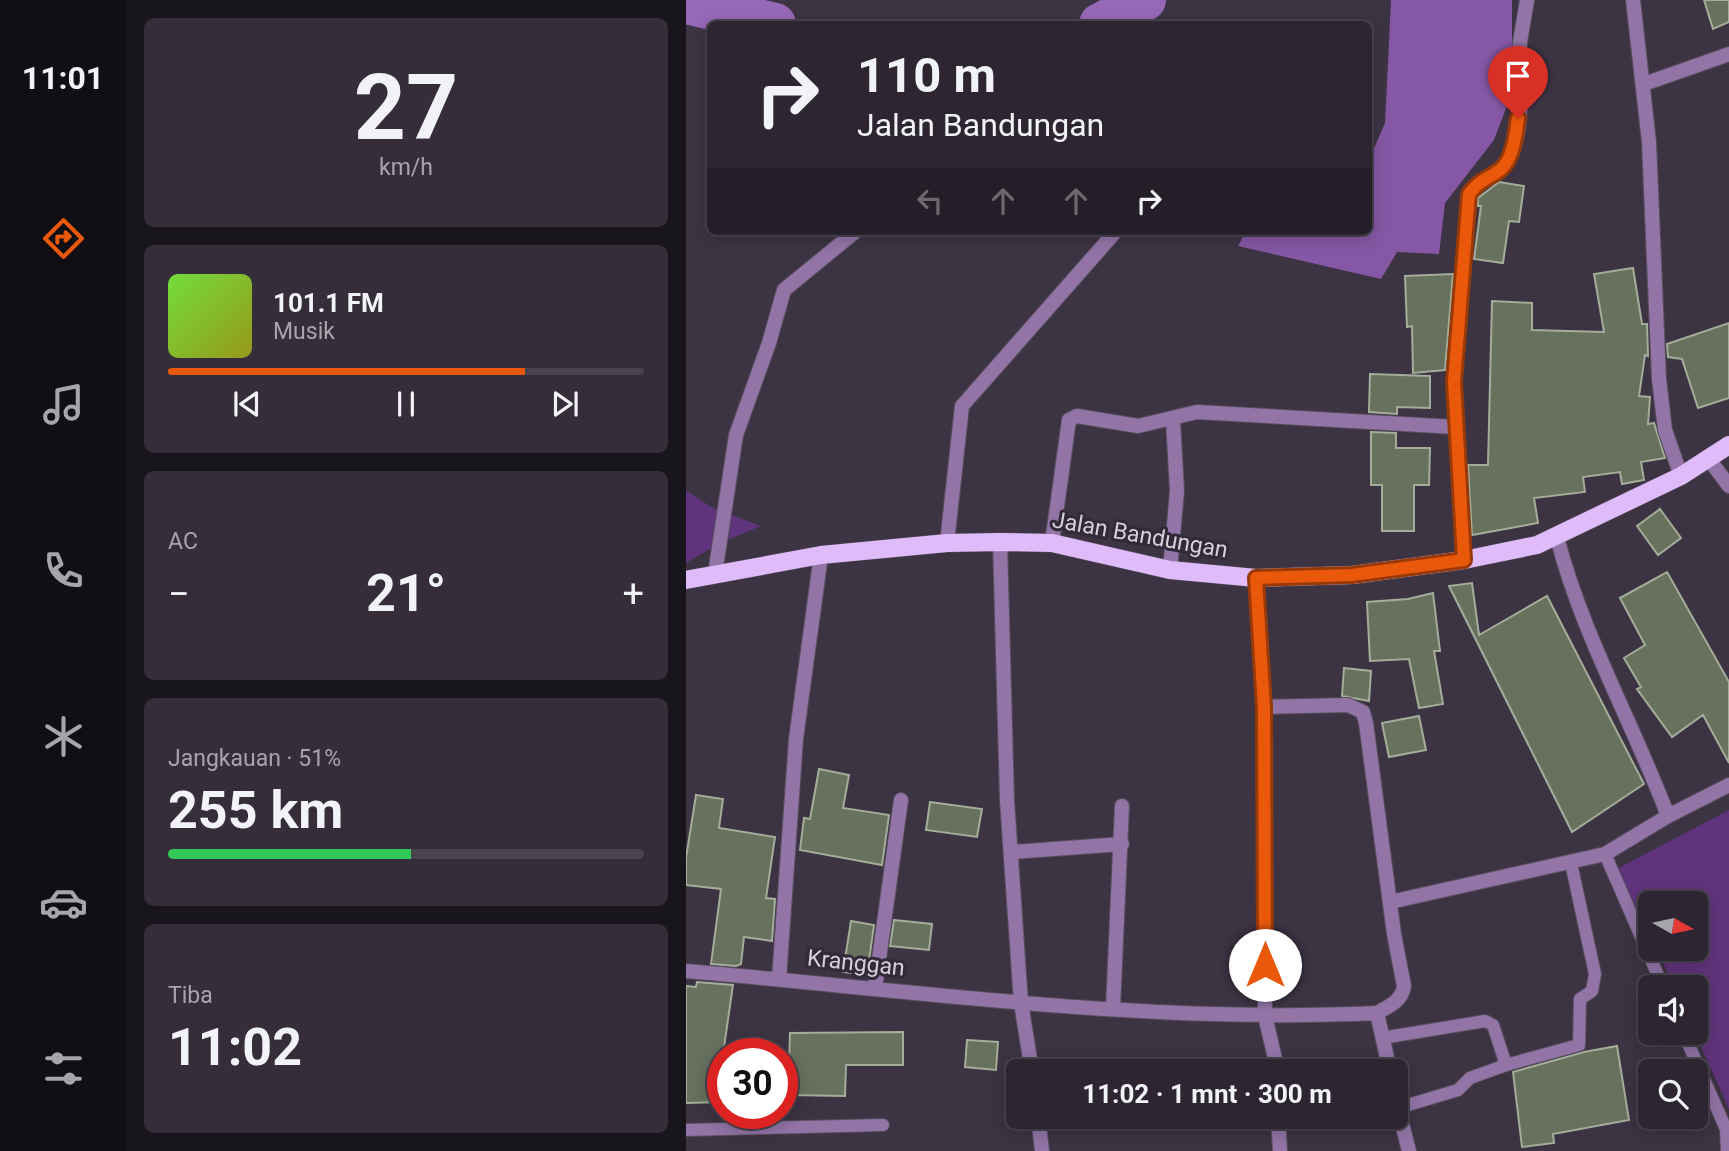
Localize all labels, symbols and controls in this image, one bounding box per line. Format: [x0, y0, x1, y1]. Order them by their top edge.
pin [1488, 46, 1548, 118]
text: 110 m [857, 47, 996, 104]
icon: right [742, 49, 833, 140]
text: 27 [354, 55, 458, 161]
icon: arrive [1499, 57, 1537, 95]
text: 11:01 [22, 59, 104, 97]
text: Jalan Bandungan [857, 106, 1104, 144]
text: km/h [379, 154, 433, 181]
icon: left [911, 182, 949, 220]
icon: ahead [984, 182, 1022, 220]
icon: ahead [1057, 182, 1095, 220]
icon: right [1130, 182, 1168, 220]
icon: directions [39, 214, 88, 263]
text: 101.1 FM [273, 288, 384, 318]
text: Musik [273, 318, 335, 345]
icon: music [39, 380, 88, 429]
icon: previous [228, 385, 266, 423]
icon: pause [387, 385, 425, 423]
icon: next [546, 385, 584, 423]
street label: Jalan Bandungan [1050, 506, 1230, 564]
text: AC [168, 528, 198, 555]
icon: phone [39, 546, 88, 595]
text: 21° [366, 563, 446, 624]
text: − [168, 572, 190, 616]
text: + [622, 572, 644, 616]
icon: climate [39, 712, 88, 761]
text: Jangkauan · 51% [168, 745, 341, 772]
text: 255 km [168, 780, 343, 841]
icon: car [39, 878, 88, 927]
north arrow [1638, 891, 1708, 961]
map controls [1638, 891, 1708, 1129]
position arrow [1228, 928, 1302, 1002]
street label: Kranggan [806, 944, 906, 982]
button: sound [1638, 975, 1708, 1045]
text: Tiba [168, 982, 213, 1009]
text: 11:02 [168, 1017, 302, 1078]
speed limit sign: 30 [707, 1038, 798, 1129]
icon: filters [39, 1044, 88, 1093]
button: search [1638, 1059, 1708, 1129]
text: 11:02 · 1 mnt · 300 m [1082, 1079, 1332, 1109]

